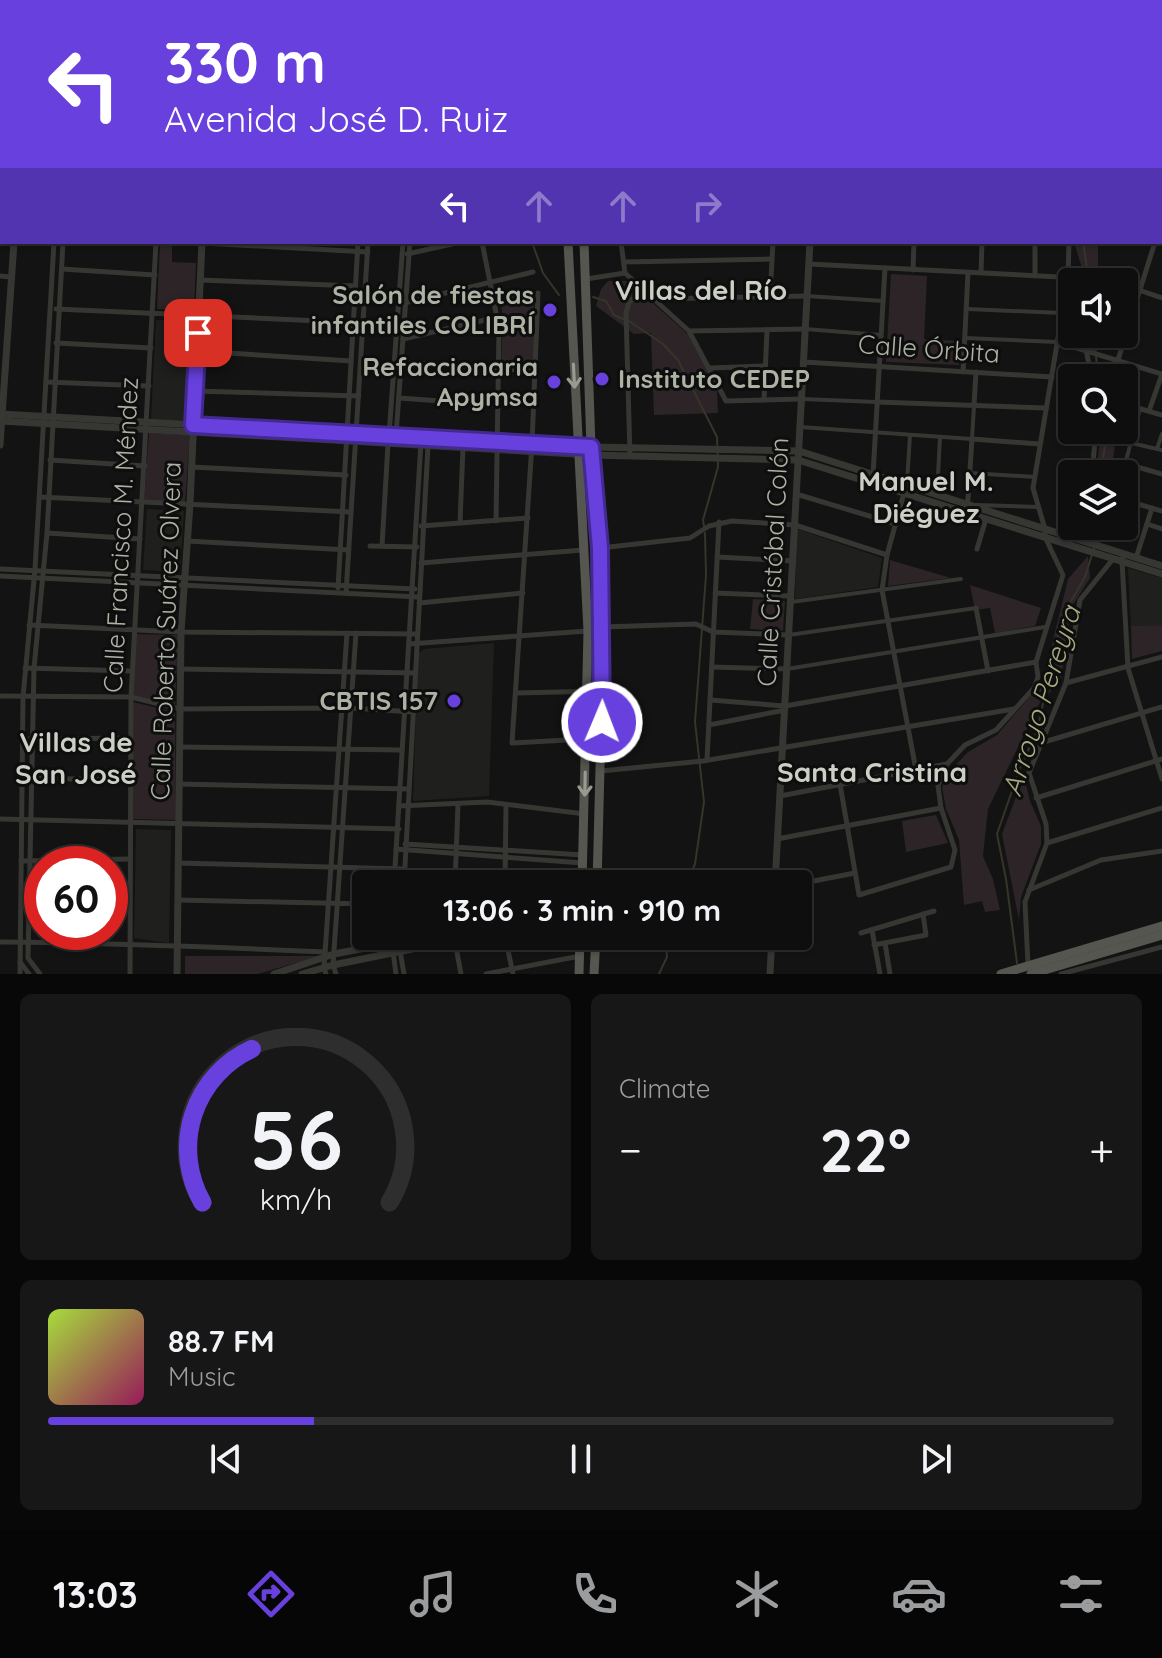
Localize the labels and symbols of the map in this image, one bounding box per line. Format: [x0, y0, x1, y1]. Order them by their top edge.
district label: Villas del Río [615, 272, 787, 307]
place label: Salón de fiestas infantiles COLIBRÍ [311, 278, 535, 341]
pin [164, 299, 232, 367]
marker: Salón de fiestas infantiles COLIBRÍ [541, 301, 559, 319]
street label: Calle Órbita [857, 327, 1001, 370]
place label: Refaccionaria Apymsa [362, 350, 538, 413]
one-way arrow [567, 362, 582, 389]
place label: Instituto CEDEP [618, 362, 810, 395]
marker: Instituto CEDEP [593, 370, 611, 388]
marker: Refaccionaria Apymsa [545, 373, 563, 391]
street label: Calle Francisco M. Méndez [96, 376, 145, 694]
street label: Calle Cristóbal Colón [749, 437, 796, 687]
street label: Calle Roberto Suárez Olvera [143, 461, 188, 801]
district label: Manuel M. Diéguez [858, 463, 994, 530]
water label: Arroyo Pereyra [993, 600, 1088, 800]
position arrow [560, 680, 644, 764]
place label: CBTIS 157 [319, 684, 438, 717]
marker: CBTIS 157 [445, 692, 463, 710]
district label: Villas de San José [15, 724, 137, 791]
district label: Santa Cristina [777, 754, 967, 789]
one-way arrow [578, 770, 593, 797]
speed limit sign: 60 [24, 846, 128, 950]

